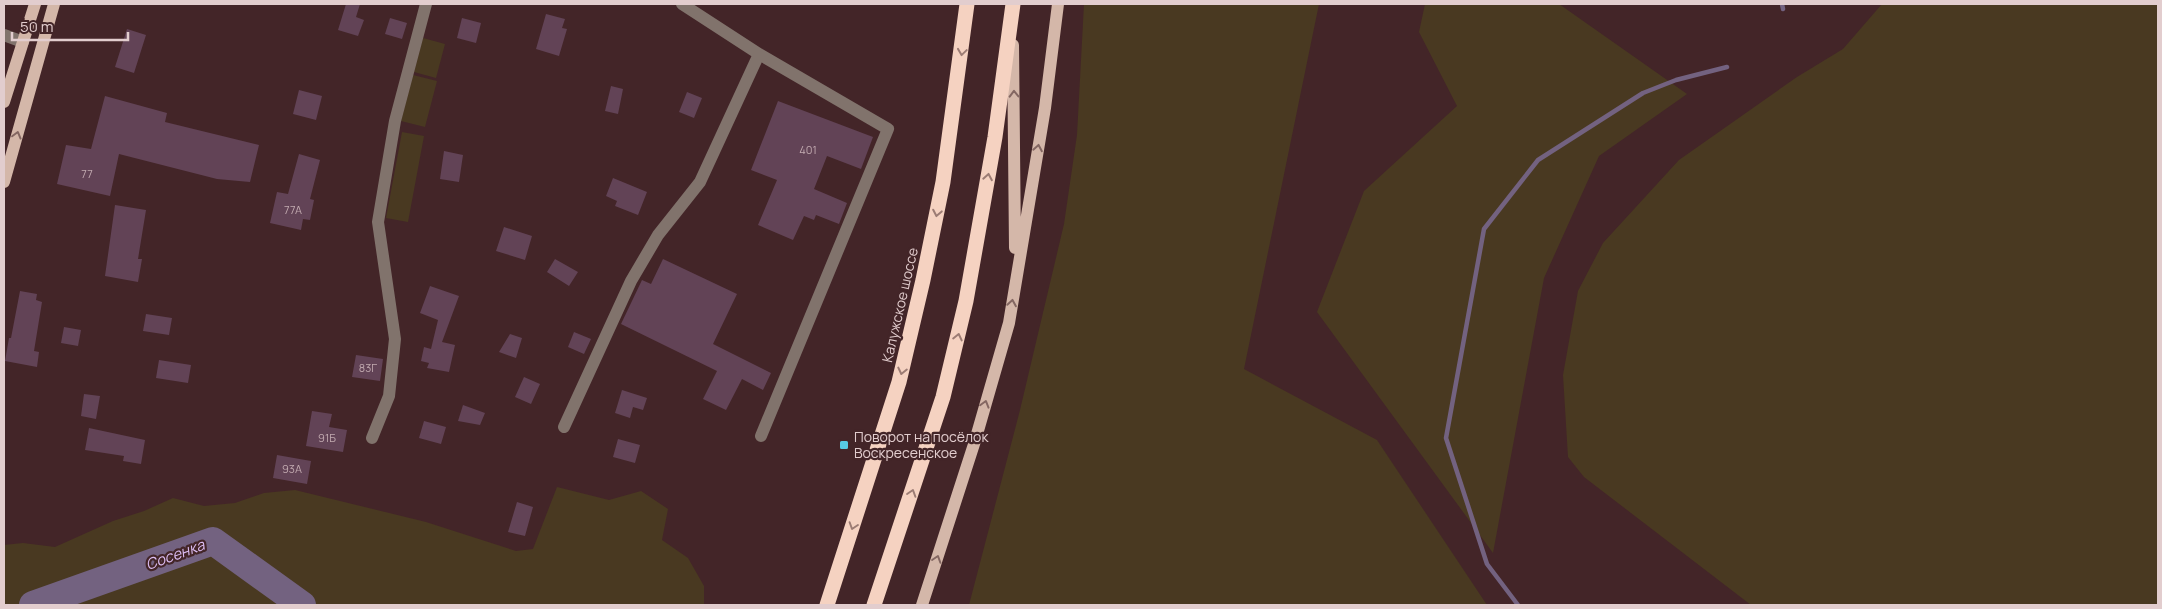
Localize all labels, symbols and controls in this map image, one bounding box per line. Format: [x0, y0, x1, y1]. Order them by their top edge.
scale bar [12, 10, 129, 42]
text: 50 m [20, 16, 54, 37]
one-way arrow [957, 49, 968, 57]
one-way arrow [1008, 90, 1019, 98]
one-way arrow [11, 131, 21, 139]
house number: 401 [799, 142, 817, 157]
one-way arrow [1033, 144, 1043, 153]
house number: 77 [81, 166, 93, 181]
one-way arrow [982, 173, 992, 182]
house number: 77А [284, 202, 302, 217]
one-way arrow [932, 208, 942, 217]
street label: Калужское шоссе [877, 246, 922, 364]
one-way arrow [1006, 299, 1016, 307]
one-way arrow [952, 332, 963, 341]
house number: 83Г [359, 360, 377, 375]
one-way arrow [897, 367, 908, 376]
one-way arrow [980, 400, 990, 408]
place label: Поворот на посёлок Воскресенское [854, 427, 989, 462]
house number: 91Б [318, 430, 336, 445]
marker: Поворот на посёлок Воскресенское [838, 439, 850, 451]
house number: 93А [282, 461, 302, 476]
one-way arrow [906, 489, 916, 497]
one-way arrow [849, 522, 859, 530]
water label: Сосенка [142, 534, 208, 575]
one-way arrow [931, 555, 941, 564]

